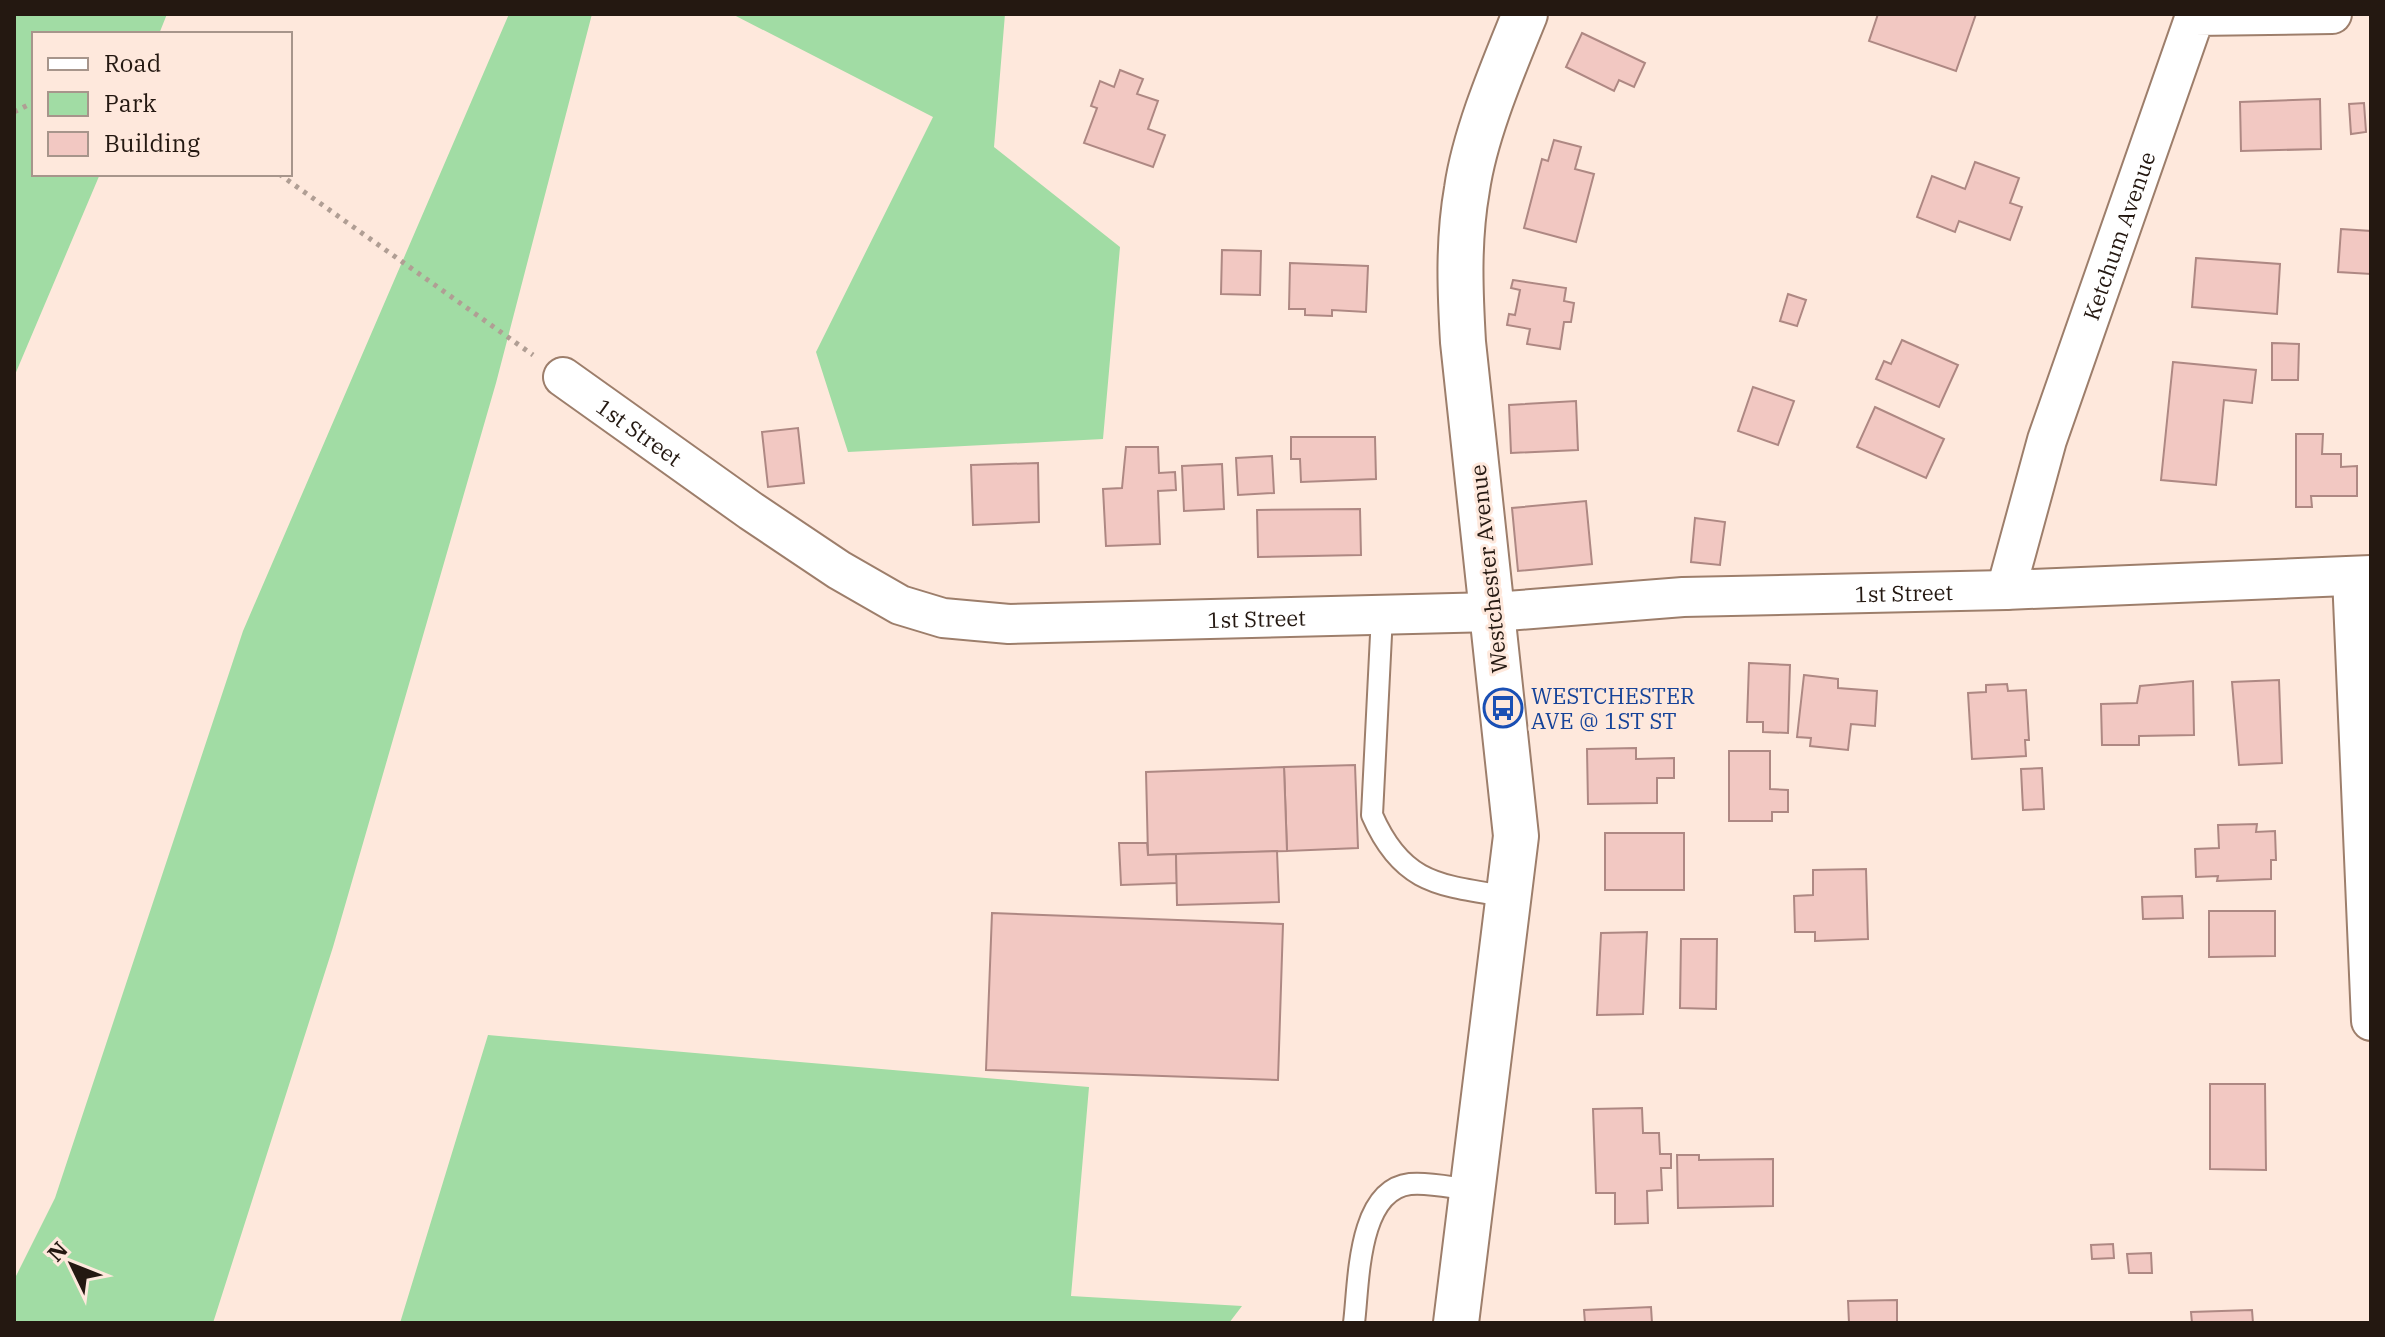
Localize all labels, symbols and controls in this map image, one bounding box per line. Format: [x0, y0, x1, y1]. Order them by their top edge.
legend [32, 32, 292, 176]
text: Road [104, 47, 161, 79]
text: Park [104, 87, 156, 119]
text: Building [104, 127, 200, 159]
street label: Ketchum Avenue [2076, 147, 2161, 324]
street label: 1st Street [591, 391, 688, 472]
street label: Westchester Avenue [1463, 463, 1513, 675]
street label: 1st Street [1854, 577, 1954, 608]
street label: 1st Street [1207, 602, 1306, 634]
place label: WESTCHESTER AVE @ 1ST ST [1531, 681, 1695, 735]
bus stop icon: WESTCHESTER AVE @ 1ST ST [1482, 687, 1524, 729]
north arrow [32, 1225, 112, 1305]
text: N [40, 1235, 74, 1267]

